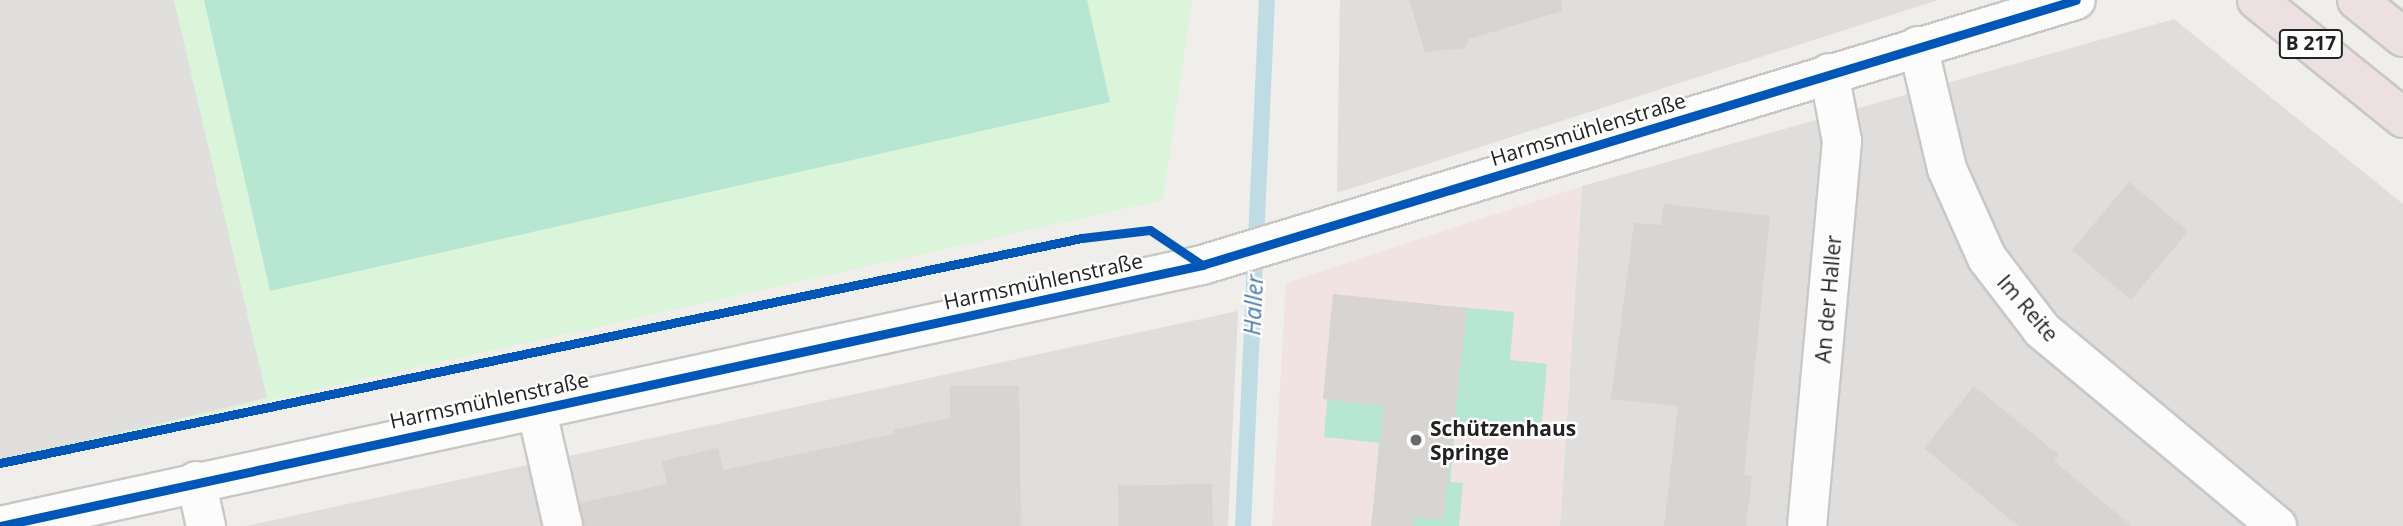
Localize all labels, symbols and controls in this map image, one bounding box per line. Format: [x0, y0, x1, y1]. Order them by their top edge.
road number: B 217 [2278, 28, 2344, 60]
street label: Harmsmühlenstraße [1487, 87, 1689, 171]
street label: An der Haller [1810, 234, 1846, 364]
street label: Harmsmühlenstraße [941, 248, 1145, 314]
street label: Im Reite [1992, 270, 2064, 346]
water label: Haller [1238, 274, 1268, 336]
street label: Harmsmühlenstraße [387, 367, 591, 433]
place label: Schützenhaus Springe [1430, 415, 1576, 465]
marker: Schützenhaus Springe [1408, 432, 1424, 448]

